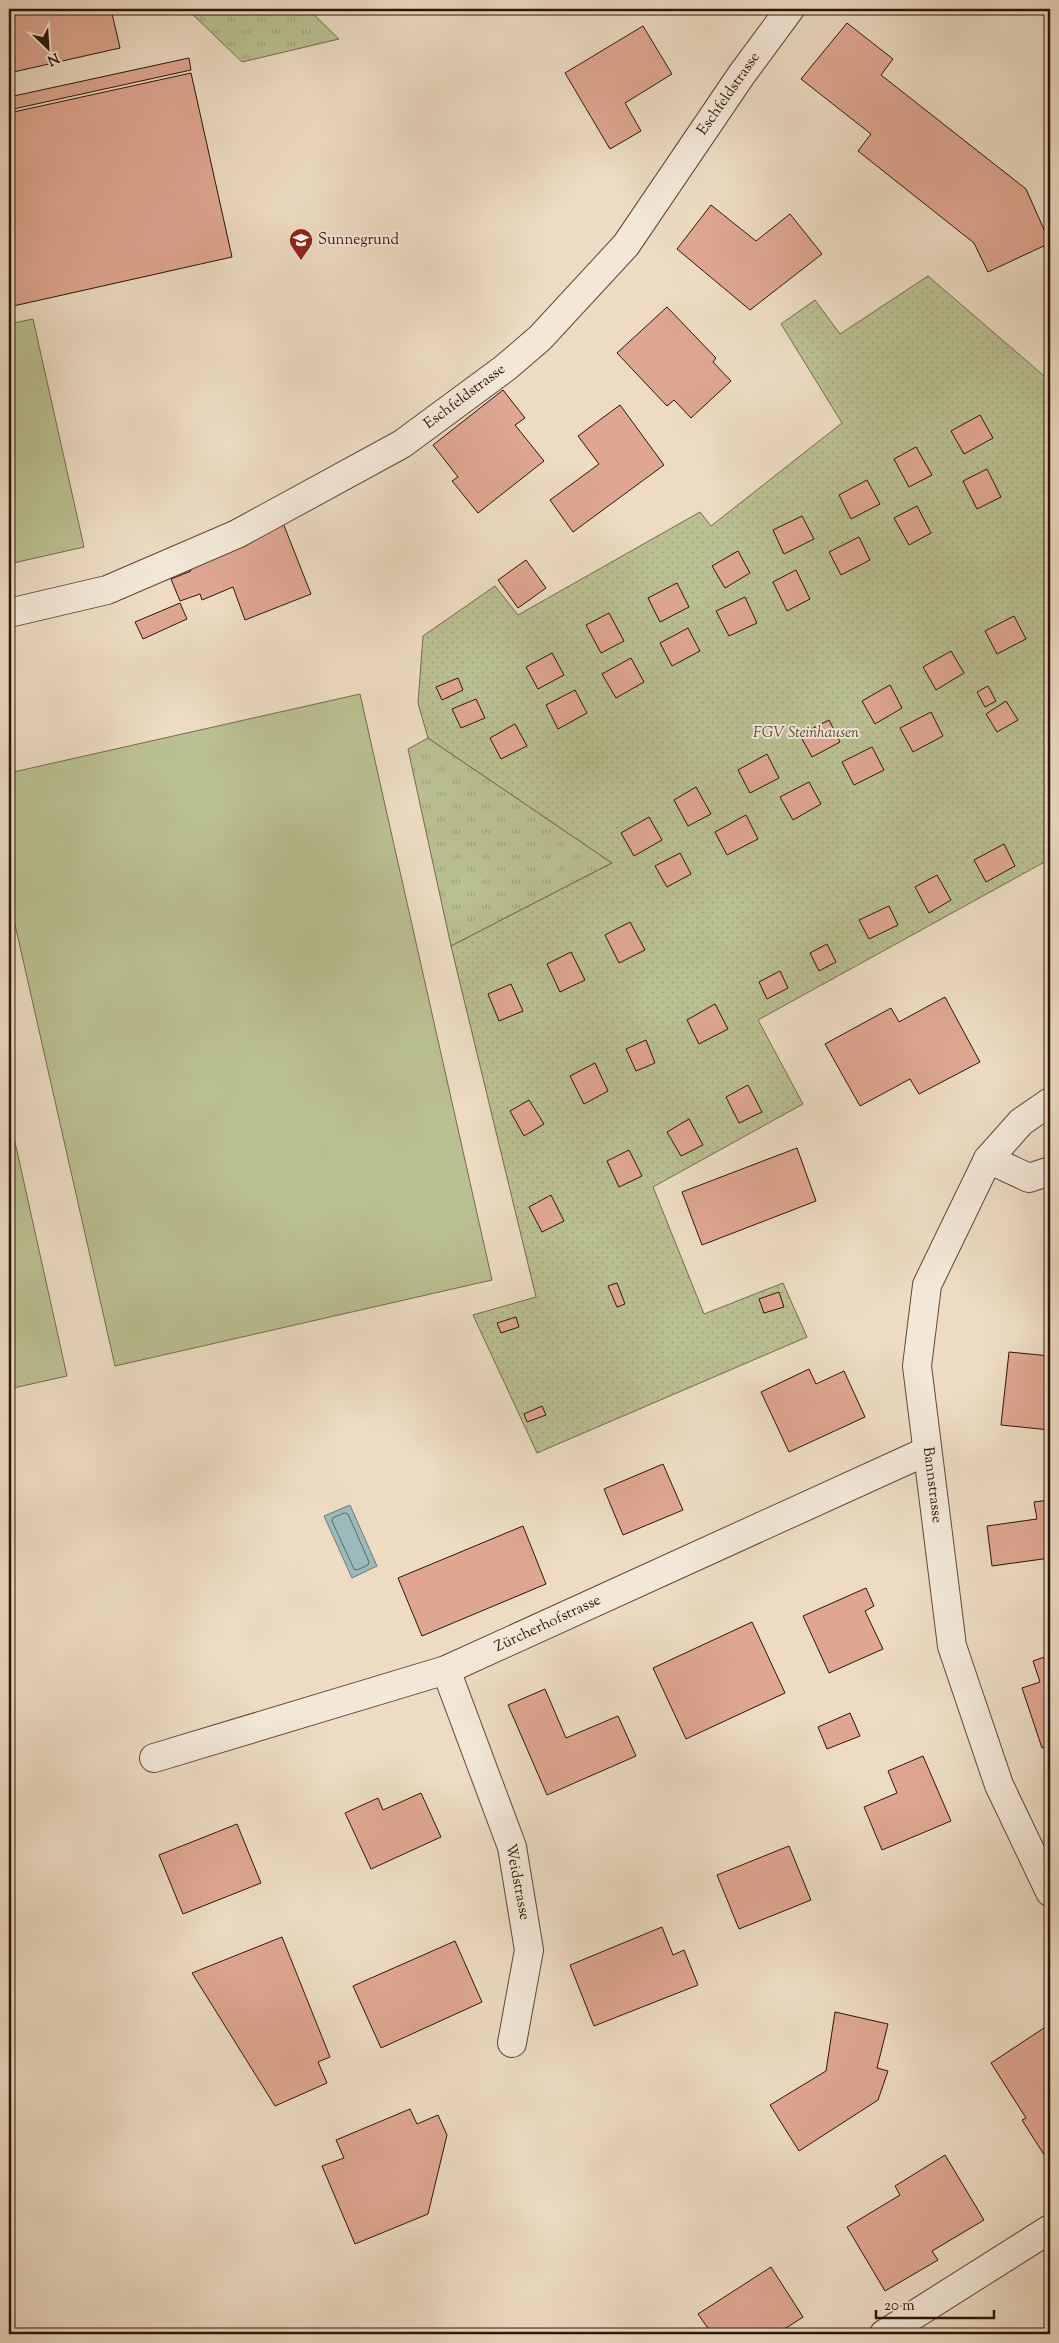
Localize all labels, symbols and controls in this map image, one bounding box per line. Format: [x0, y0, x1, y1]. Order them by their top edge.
north arrow [22, 22, 72, 72]
text: N [43, 47, 62, 69]
street label: Eschfeldstrasse [693, 48, 765, 140]
school or university icon: Sunnegrund [288, 227, 314, 261]
place label: Sunnegrund [318, 230, 399, 251]
street label: Eschfeldstrasse [420, 359, 510, 435]
park label: FGV Steinhausen [753, 723, 859, 744]
street label: Bannstrasse [917, 1446, 947, 1524]
street label: Zürcherhofstrasse [491, 1590, 605, 1658]
street label: Weidstrasse [499, 1842, 535, 1922]
scale bar [876, 2288, 994, 2320]
text: 20 m [884, 2296, 915, 2317]

